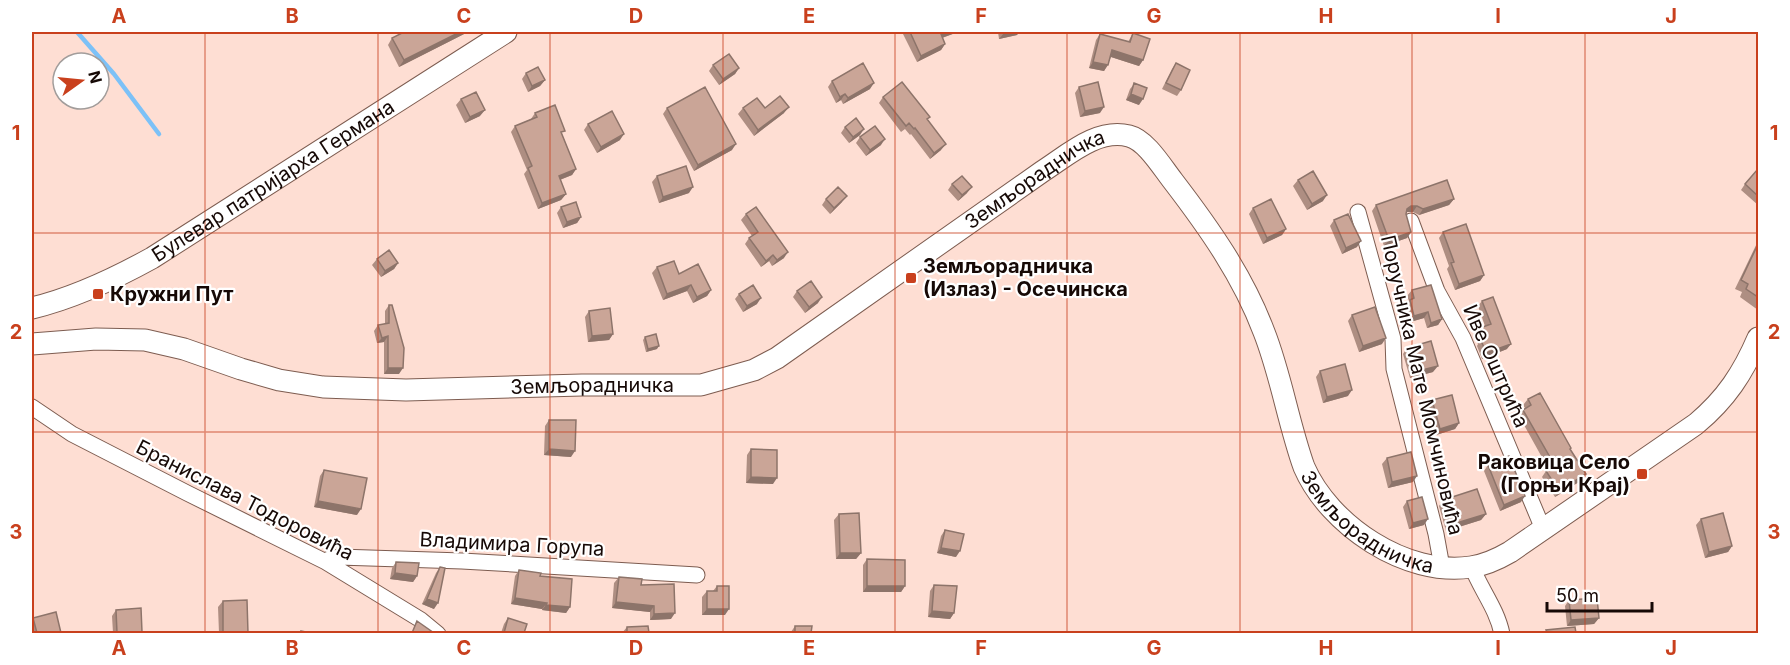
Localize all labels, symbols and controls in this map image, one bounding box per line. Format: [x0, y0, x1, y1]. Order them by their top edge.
text: A [112, 4, 127, 28]
text: B [285, 4, 299, 28]
text: C [457, 4, 471, 28]
text: D [629, 4, 643, 28]
text: E [803, 4, 815, 28]
text: F [975, 4, 987, 28]
text: G [1146, 4, 1162, 28]
text: H [1319, 4, 1333, 28]
text: I [1495, 4, 1501, 28]
text: J [1665, 4, 1677, 28]
north arrow [51, 51, 111, 111]
text: N [84, 69, 107, 86]
street label: Булевар патријарха Германа [147, 94, 399, 267]
text: 1 [12, 121, 20, 145]
text: 1 [1770, 121, 1778, 145]
street label: Земљорадничка [960, 125, 1108, 234]
street label: Поручника Мате Момчиновића [1376, 233, 1468, 537]
place label: Земљорадничка (Излаз) - Осечинска [923, 254, 1128, 301]
marker: Земљорадничка (Излаз) - Осечинска [904, 271, 918, 285]
place label: Кружни Пут [110, 282, 233, 306]
marker: Кружни Пут [91, 287, 105, 301]
street label: Иве Оштрића [1458, 301, 1534, 431]
text: 2 [10, 320, 22, 344]
text: 2 [1768, 320, 1780, 344]
street label: Земљорадничка [510, 373, 674, 399]
street label: Бранислава Тодоровића [132, 435, 358, 565]
place label: Раковица Село (Горњи Крај) [1478, 450, 1630, 497]
street label: Земљорадничка [1296, 466, 1436, 578]
marker: Раковица Село (Горњи Крај) [1635, 467, 1649, 481]
text: 3 [10, 520, 22, 544]
text: 3 [1768, 520, 1780, 544]
street label: Владимира Горупа [419, 527, 605, 561]
scale bar [1547, 575, 1652, 613]
text: 50 m [1556, 585, 1599, 606]
text: A [112, 636, 127, 660]
text: B [285, 636, 299, 660]
text: C [457, 636, 471, 660]
text: D [629, 636, 643, 660]
text: E [803, 636, 815, 660]
text: F [975, 636, 987, 660]
text: G [1146, 636, 1162, 660]
text: H [1319, 636, 1333, 660]
text: I [1495, 636, 1501, 660]
text: J [1665, 636, 1677, 660]

